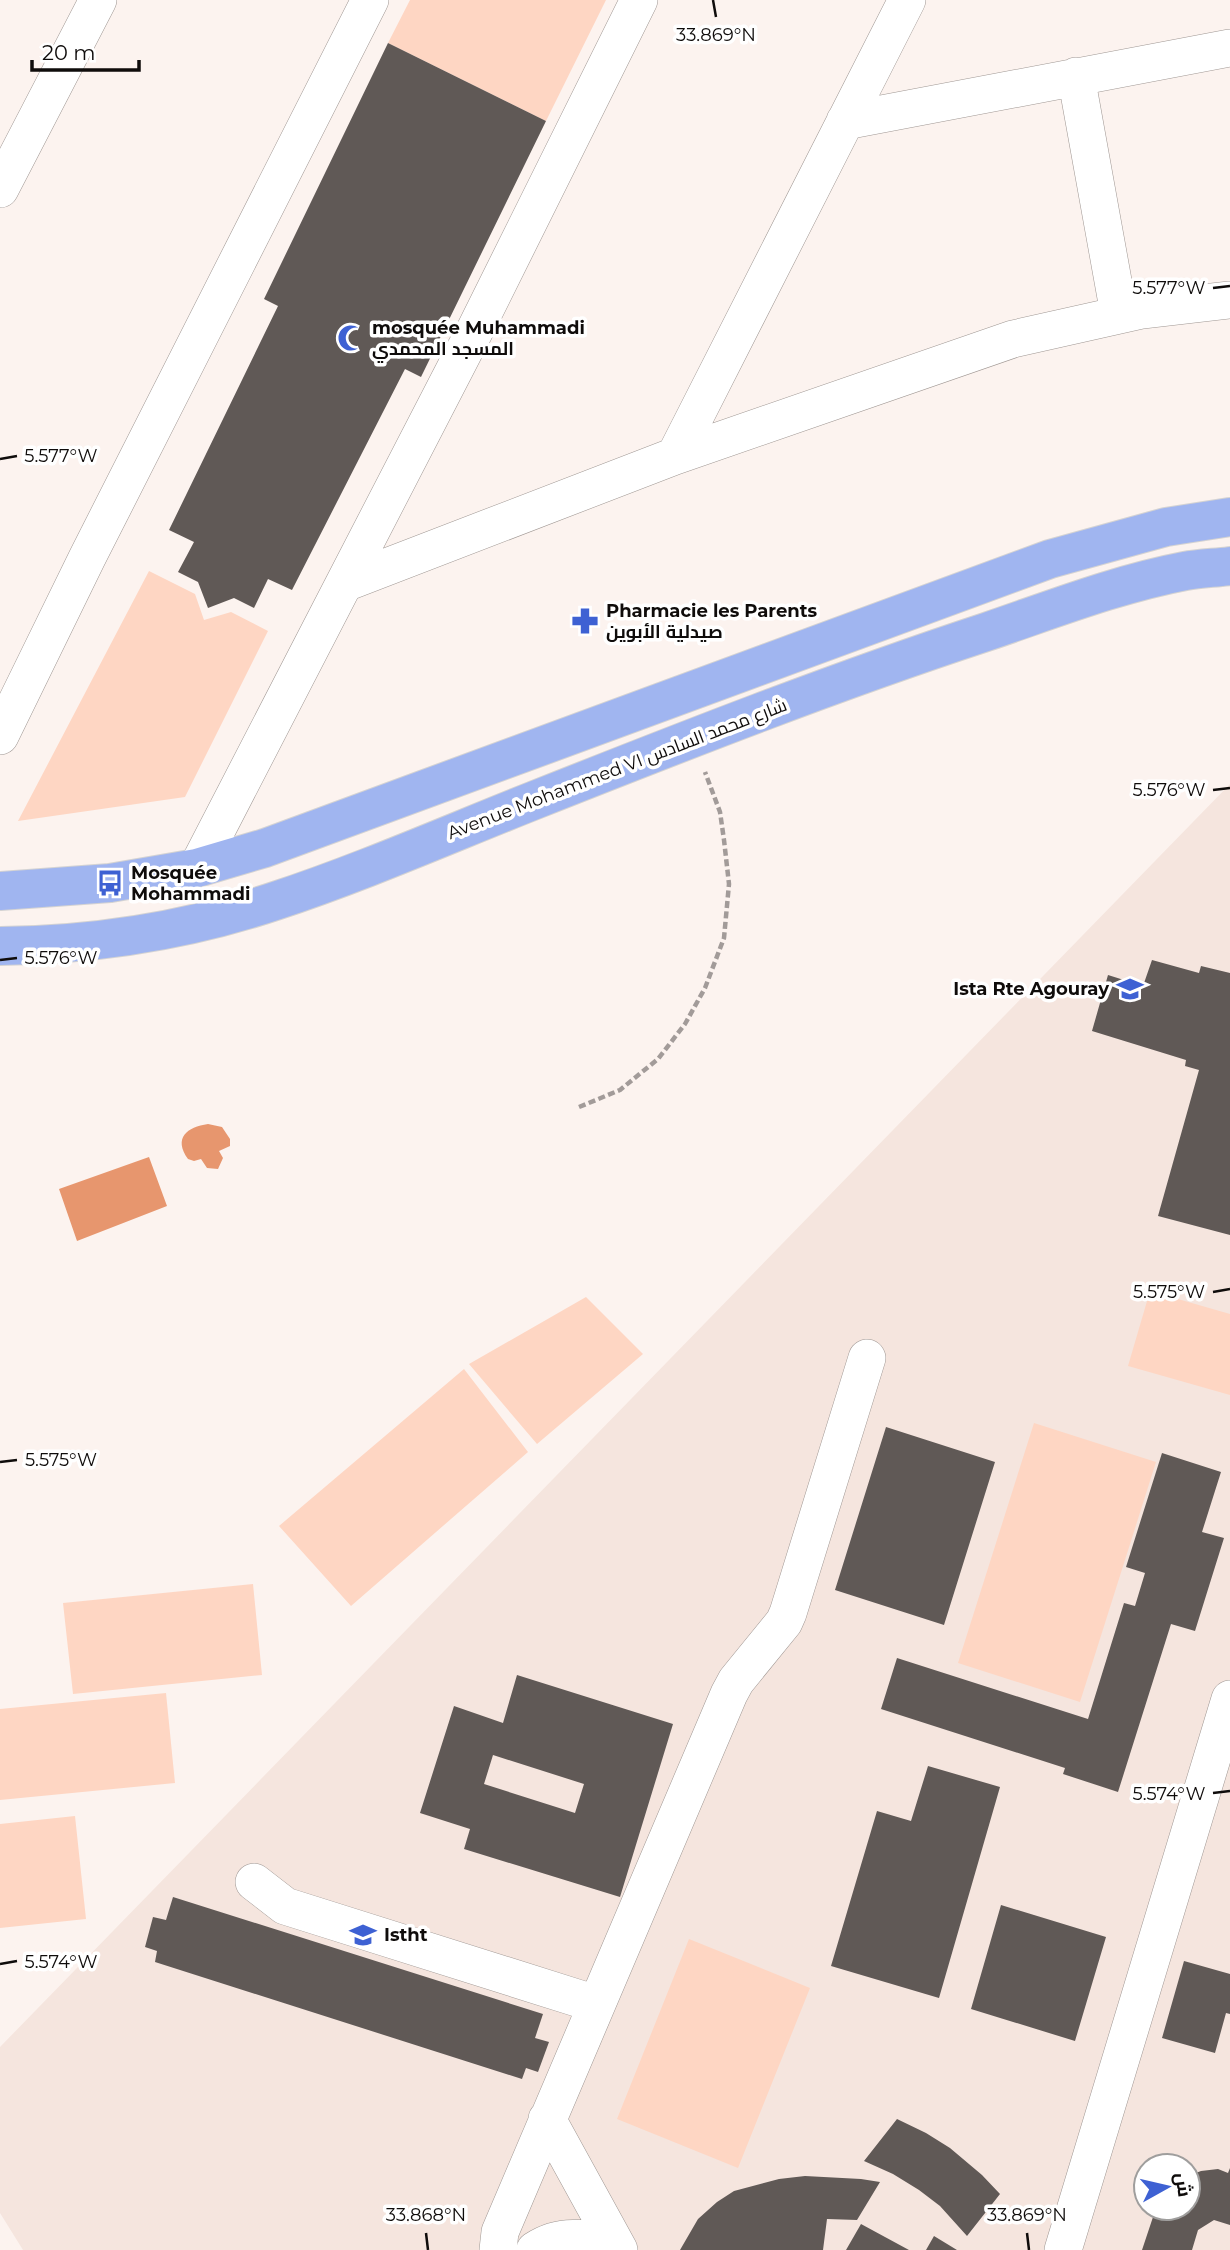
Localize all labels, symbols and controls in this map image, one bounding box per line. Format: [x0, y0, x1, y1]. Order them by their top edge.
text: 33.869°N [676, 24, 756, 46]
scale bar [32, 28, 138, 72]
text: 20 m [42, 40, 96, 65]
text: 5.577°W [1132, 277, 1206, 299]
place label: mosquée Muhammadi المسجد المحمدي [372, 317, 585, 363]
mosque icon: mosquée Muhammadi المسجد المحمدي [336, 323, 366, 353]
text: 5.577°W [24, 445, 98, 467]
place label: Pharmacie les Parents صيدلية الأبوين [606, 600, 818, 643]
pharmacy icon: Pharmacie les Parents صيدلية الأبوين [570, 606, 600, 636]
street label: Avenue Mohammed VI شارع محمد السادس [444, 694, 790, 845]
text: 5.576°W [1133, 779, 1205, 801]
place label: Mosquée Mohammadi [131, 862, 250, 905]
bus stop icon: Mosquée Mohammadi [95, 868, 125, 898]
text: 5.576°W [25, 947, 97, 969]
school or university icon: Ista Rte Agouray [1115, 974, 1145, 1004]
place label: Ista Rte Agouray [953, 978, 1109, 1000]
text: 5.575°W [1133, 1281, 1205, 1303]
text: 5.575°W [25, 1449, 97, 1471]
text: 5.574°W [1133, 1783, 1205, 1805]
school or university icon: Istht [348, 1920, 378, 1950]
place label: Istht [384, 1924, 428, 1946]
text: 5.574°W [25, 1951, 97, 1973]
north arrow [1132, 2152, 1202, 2222]
text: ش [1170, 2171, 1196, 2198]
text: 33.868°N [386, 2204, 466, 2226]
text: 33.869°N [987, 2204, 1067, 2226]

